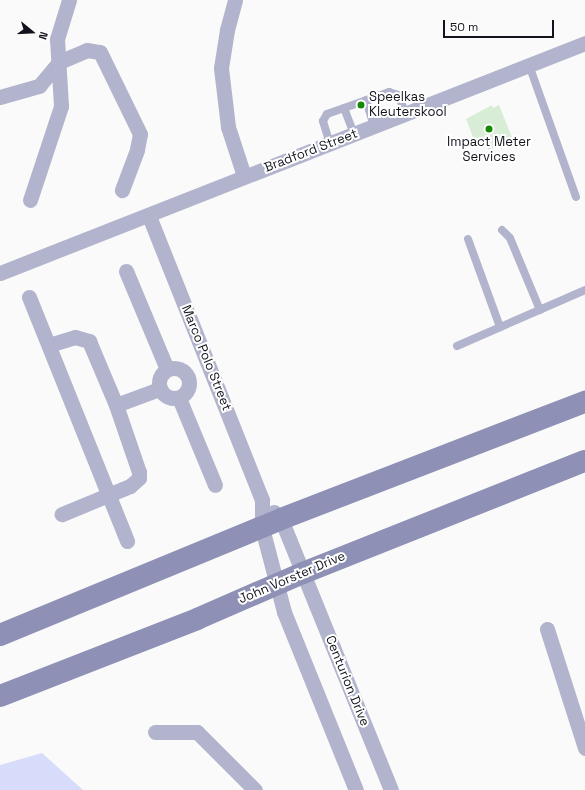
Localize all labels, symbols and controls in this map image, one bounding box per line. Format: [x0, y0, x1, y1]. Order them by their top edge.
north arrow [12, 12, 52, 52]
scale bar [445, 12, 556, 38]
text: 50 m [450, 19, 478, 35]
text: N [36, 30, 51, 41]
place label: Speelkas Kleuterskool [369, 90, 447, 121]
marker: Speelkas Kleuterskool [356, 100, 366, 110]
marker: Impact Meter Services [484, 124, 494, 134]
street label: Bradford Street [262, 126, 360, 176]
place label: Impact Meter Services [447, 135, 531, 166]
street label: Marco Polo Street [178, 303, 234, 413]
street label: John Vorster Drive [236, 548, 348, 608]
street label: Centurion Drive [322, 633, 372, 729]

